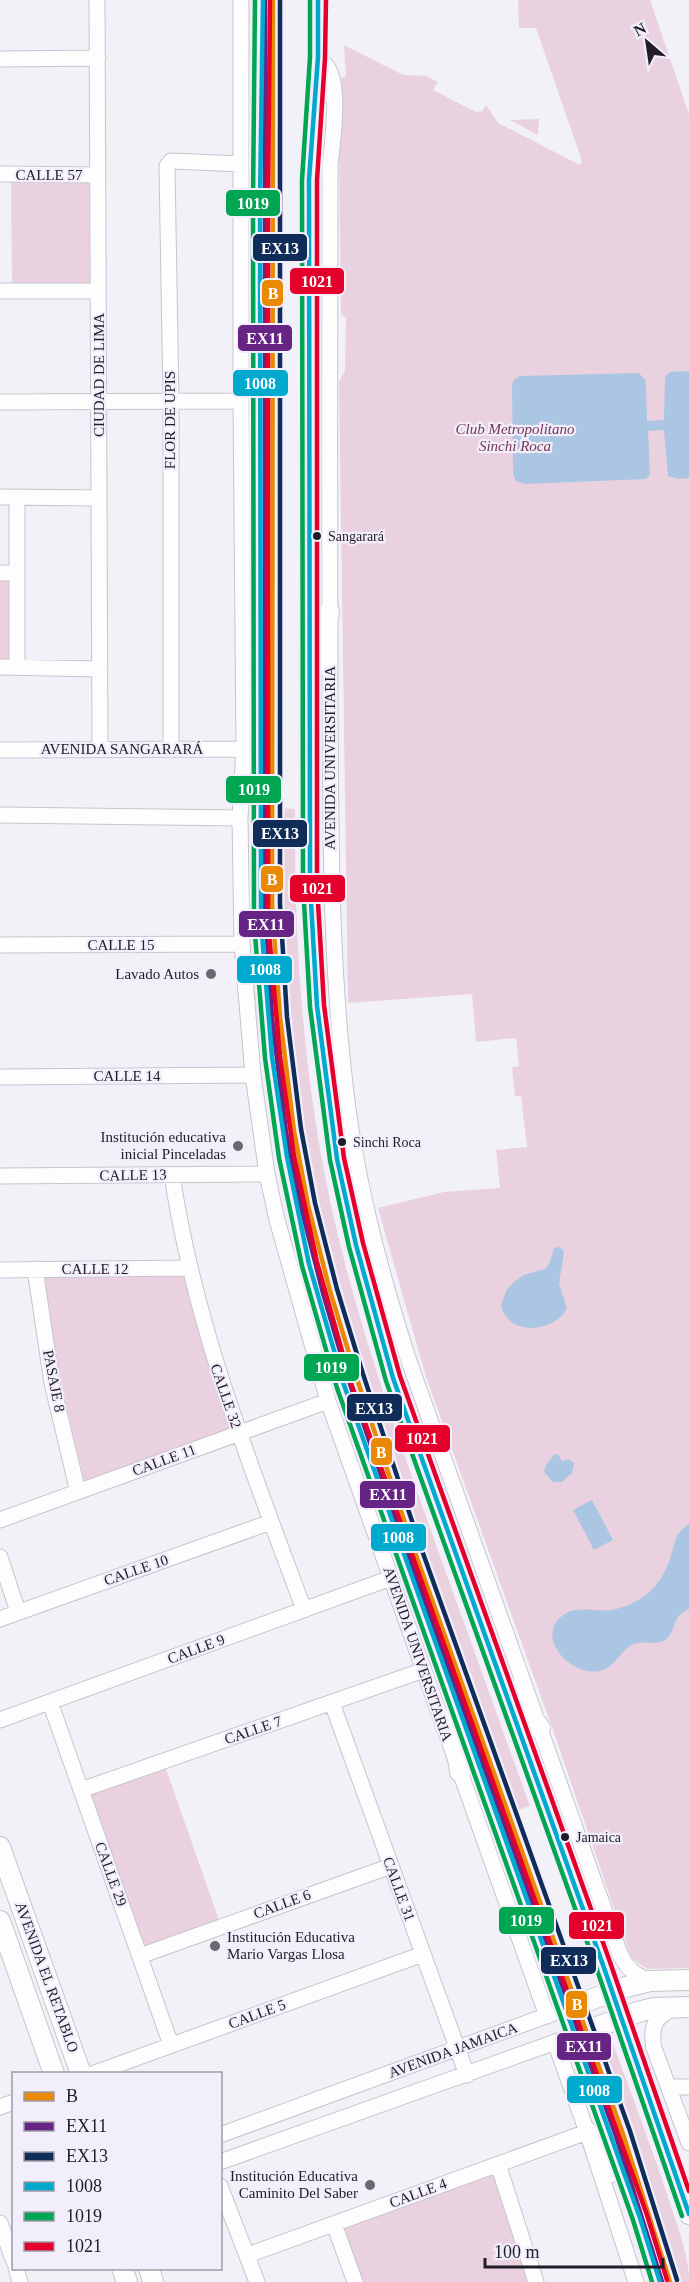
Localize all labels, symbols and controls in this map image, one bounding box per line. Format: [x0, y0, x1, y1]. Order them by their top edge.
north arrow [617, 12, 677, 72]
text: N [631, 19, 650, 40]
street label: CALLE 57 [15, 167, 83, 183]
line badge: 1019 [225, 189, 281, 217]
text: 1019 [237, 195, 269, 212]
line badge: EX13 [252, 233, 308, 262]
text: EX13 [261, 240, 299, 257]
line badge: 1021 [289, 267, 345, 295]
text: 1021 [301, 273, 333, 290]
line badge: B [261, 279, 284, 307]
text: B [268, 285, 279, 302]
street label: CIUDAD DE LIMA [91, 313, 107, 437]
line badge: EX11 [237, 324, 293, 352]
text: EX11 [246, 330, 284, 347]
line badge: 1008 [232, 369, 289, 397]
street label: FLOR DE UPIS [162, 371, 178, 469]
text: 1008 [244, 375, 276, 392]
park label: Club Metropolitano Sinchi Roca [455, 421, 575, 454]
place label: Sangarará [328, 529, 385, 544]
marker: Sangarará [311, 530, 323, 542]
street label: AVENIDA UNIVERSITARIA [322, 666, 338, 850]
street label: AVENIDA SANGARARÁ [41, 741, 203, 757]
line badge: 1019 [225, 775, 282, 804]
text: 1019 [238, 781, 270, 798]
line badge: EX13 [252, 819, 308, 848]
text: EX13 [261, 825, 299, 842]
line badge: B [260, 865, 284, 893]
text: B [267, 871, 278, 888]
line badge: 1021 [289, 874, 346, 903]
text: 1021 [301, 880, 333, 897]
line badge: EX11 [238, 910, 295, 938]
text: EX11 [247, 916, 285, 933]
street label: CALLE 15 [87, 937, 155, 953]
line badge: 1008 [236, 955, 293, 984]
text: 1008 [249, 961, 281, 978]
place label: Lavado Autos [115, 966, 199, 982]
marker: Lavado Autos [204, 967, 218, 981]
street label: CALLE 14 [93, 1068, 161, 1084]
place label: Institución educativa inicial Pinceladas [101, 1129, 226, 1162]
place label: Sinchi Roca [353, 1135, 422, 1150]
marker: Sinchi Roca [336, 1136, 348, 1148]
marker: Institución educativa inicial Pinceladas [231, 1139, 245, 1153]
street label: CALLE 13 [99, 1166, 167, 1184]
street label: CALLE 12 [61, 1261, 129, 1277]
street label: PASAJE 8 [40, 1348, 68, 1414]
line badge: 1019 [303, 1353, 360, 1382]
text: 1019 [315, 1359, 347, 1376]
street label: CALLE 32 [208, 1362, 244, 1430]
line badge: EX13 [346, 1393, 403, 1422]
text: EX13 [355, 1400, 393, 1417]
line badge: 1021 [394, 1424, 451, 1453]
text: 1021 [406, 1430, 438, 1447]
line badge: B [370, 1437, 393, 1466]
street label: CALLE 11 [130, 1441, 198, 1479]
text: B [376, 1444, 387, 1461]
line badge: EX11 [359, 1480, 416, 1509]
text: EX11 [369, 1486, 407, 1503]
line badge: 1008 [370, 1523, 427, 1552]
text: 1008 [382, 1529, 414, 1546]
street label: CALLE 10 [102, 1552, 170, 1588]
street label: AVENIDA UNIVERSITARIA [380, 1564, 456, 1744]
street label: CALLE 9 [165, 1631, 227, 1667]
street label: CALLE 7 [222, 1713, 284, 1747]
place label: Jamaica [576, 1830, 622, 1845]
marker: Jamaica [559, 1831, 571, 1843]
street label: CALLE 29 [92, 1840, 130, 1908]
street label: CALLE 31 [380, 1855, 418, 1923]
street label: CALLE 6 [251, 1886, 313, 1922]
street label: AVENIDA EL RETABLO [12, 1900, 82, 2054]
line badge: 1019 [498, 1906, 555, 1935]
line badge: 1021 [568, 1911, 625, 1940]
text: 1019 [510, 1912, 542, 1929]
text: 1021 [581, 1917, 613, 1934]
place label: Institución Educativa Mario Vargas Llosa [227, 1929, 355, 1962]
marker: Institución Educativa Mario Vargas Llosa [208, 1939, 222, 1953]
line badge: EX13 [540, 1946, 597, 1975]
text: EX13 [550, 1952, 588, 1969]
line badge: B [565, 1990, 588, 2019]
street label: CALLE 5 [226, 1996, 288, 2032]
text: B [572, 1996, 583, 2013]
street label: AVENIDA JAMAICA [386, 2019, 520, 2081]
line badge: EX11 [556, 2032, 612, 2061]
text: EX11 [565, 2038, 603, 2055]
legend [12, 2072, 222, 2270]
line badge: 1008 [566, 2075, 623, 2104]
text: 1008 [578, 2082, 610, 2099]
text: B [66, 2086, 78, 2106]
text: EX11 [66, 2116, 107, 2136]
text: EX13 [66, 2146, 108, 2166]
place label: Institución Educativa Caminito Del Saber [230, 2168, 358, 2201]
street label: CALLE 4 [387, 2175, 449, 2211]
text: 1008 [66, 2176, 102, 2196]
marker: Institución Educativa Caminito Del Saber [363, 2178, 377, 2192]
text: 1019 [66, 2206, 102, 2226]
scale bar [485, 2231, 664, 2269]
text: 1021 [66, 2236, 102, 2256]
text: 100 m [494, 2242, 540, 2262]

